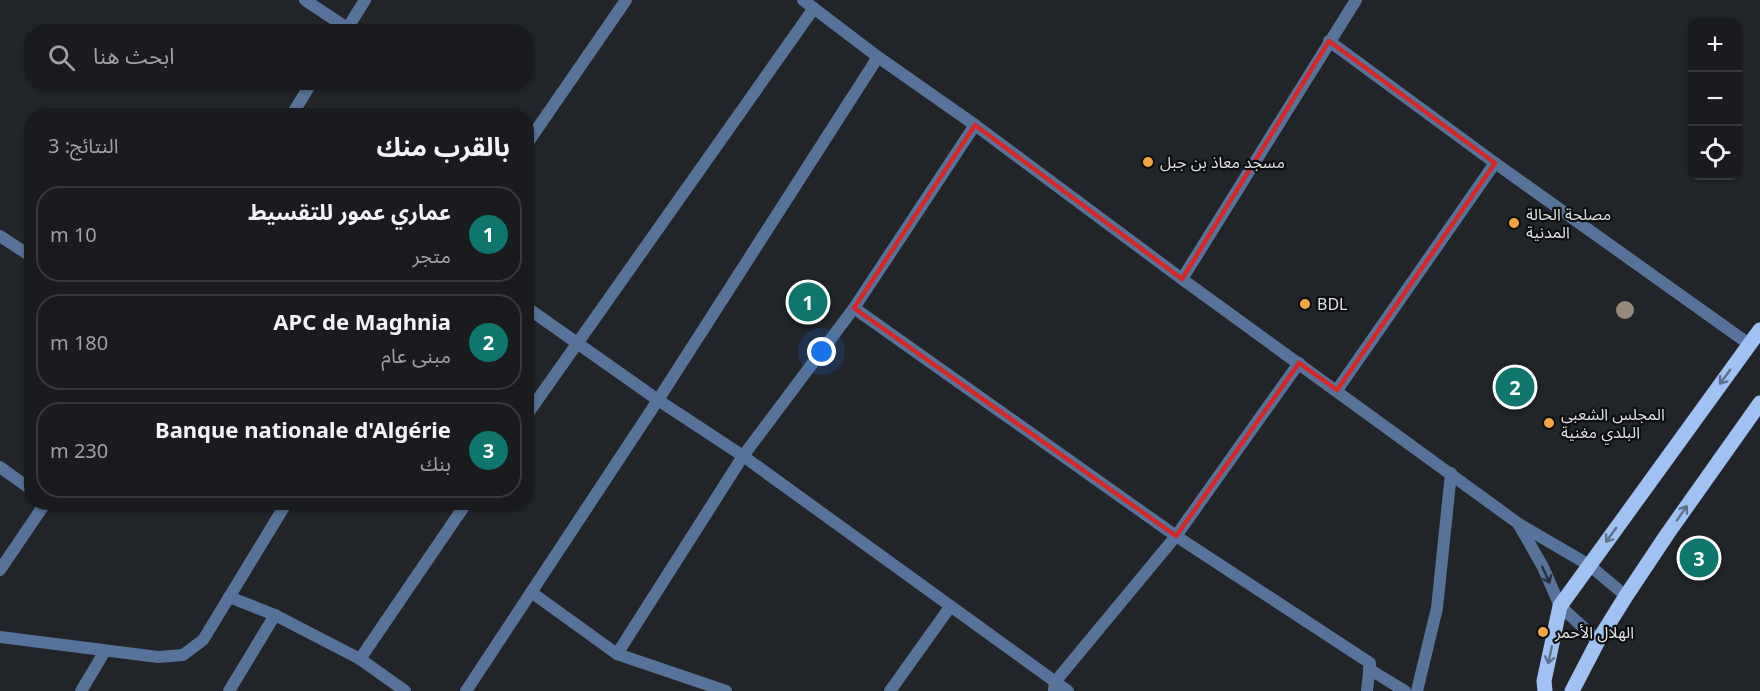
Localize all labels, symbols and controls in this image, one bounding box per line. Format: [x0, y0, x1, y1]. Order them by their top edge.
map controls [1688, 18, 1742, 180]
button: + [1688, 18, 1742, 72]
search box [24, 24, 534, 90]
text: ابحث هنا [93, 40, 175, 70]
icon: search [45, 41, 78, 74]
button: − [1688, 72, 1742, 126]
button: locate [1688, 126, 1742, 180]
text: بالقرب منك [376, 128, 510, 164]
text: النتائج: 3 [48, 132, 118, 159]
place label: مسجد معاذ بن جبل [1160, 151, 1285, 173]
marker: مسجد معاذ بن جبل [1141, 155, 1155, 169]
text: عماري عمور للتقسيط [248, 196, 451, 226]
place label: مصلحة الحالة المدنية [1526, 203, 1611, 243]
marker: مصلحة الحالة المدنية [1507, 216, 1521, 230]
text: 10 m [50, 221, 97, 248]
text: 1 [483, 221, 494, 248]
text: متجر [412, 242, 451, 269]
pin: 1 [788, 280, 828, 324]
place label: BDL [1317, 293, 1347, 315]
marker: BDL [1298, 297, 1312, 311]
text: APC de Maghnia [273, 306, 451, 336]
text: 180 m [50, 329, 108, 356]
text: 2 [483, 329, 494, 356]
your location [807, 337, 836, 366]
text: مبنى عام [381, 342, 451, 369]
pin: 2 [1496, 364, 1534, 410]
one-way arrow [1719, 368, 1731, 385]
place label: المجلس الشعبي البلدي مغنية [1561, 403, 1665, 445]
text: Banque nationale d'Algérie [155, 414, 451, 444]
marker: المجلس الشعبي البلدي مغنية [1542, 416, 1556, 430]
text: 230 m [50, 437, 108, 464]
text: 3 [483, 437, 494, 464]
text: بنك [420, 450, 451, 477]
one-way arrow [1676, 505, 1688, 521]
one-way arrow [1605, 527, 1617, 543]
pin: 3 [1680, 536, 1718, 580]
one-way arrow [1541, 566, 1553, 584]
place label: الهلال الأحمر [1554, 621, 1634, 643]
marker: الهلال الأحمر [1536, 625, 1550, 639]
one-way arrow [1544, 645, 1555, 665]

